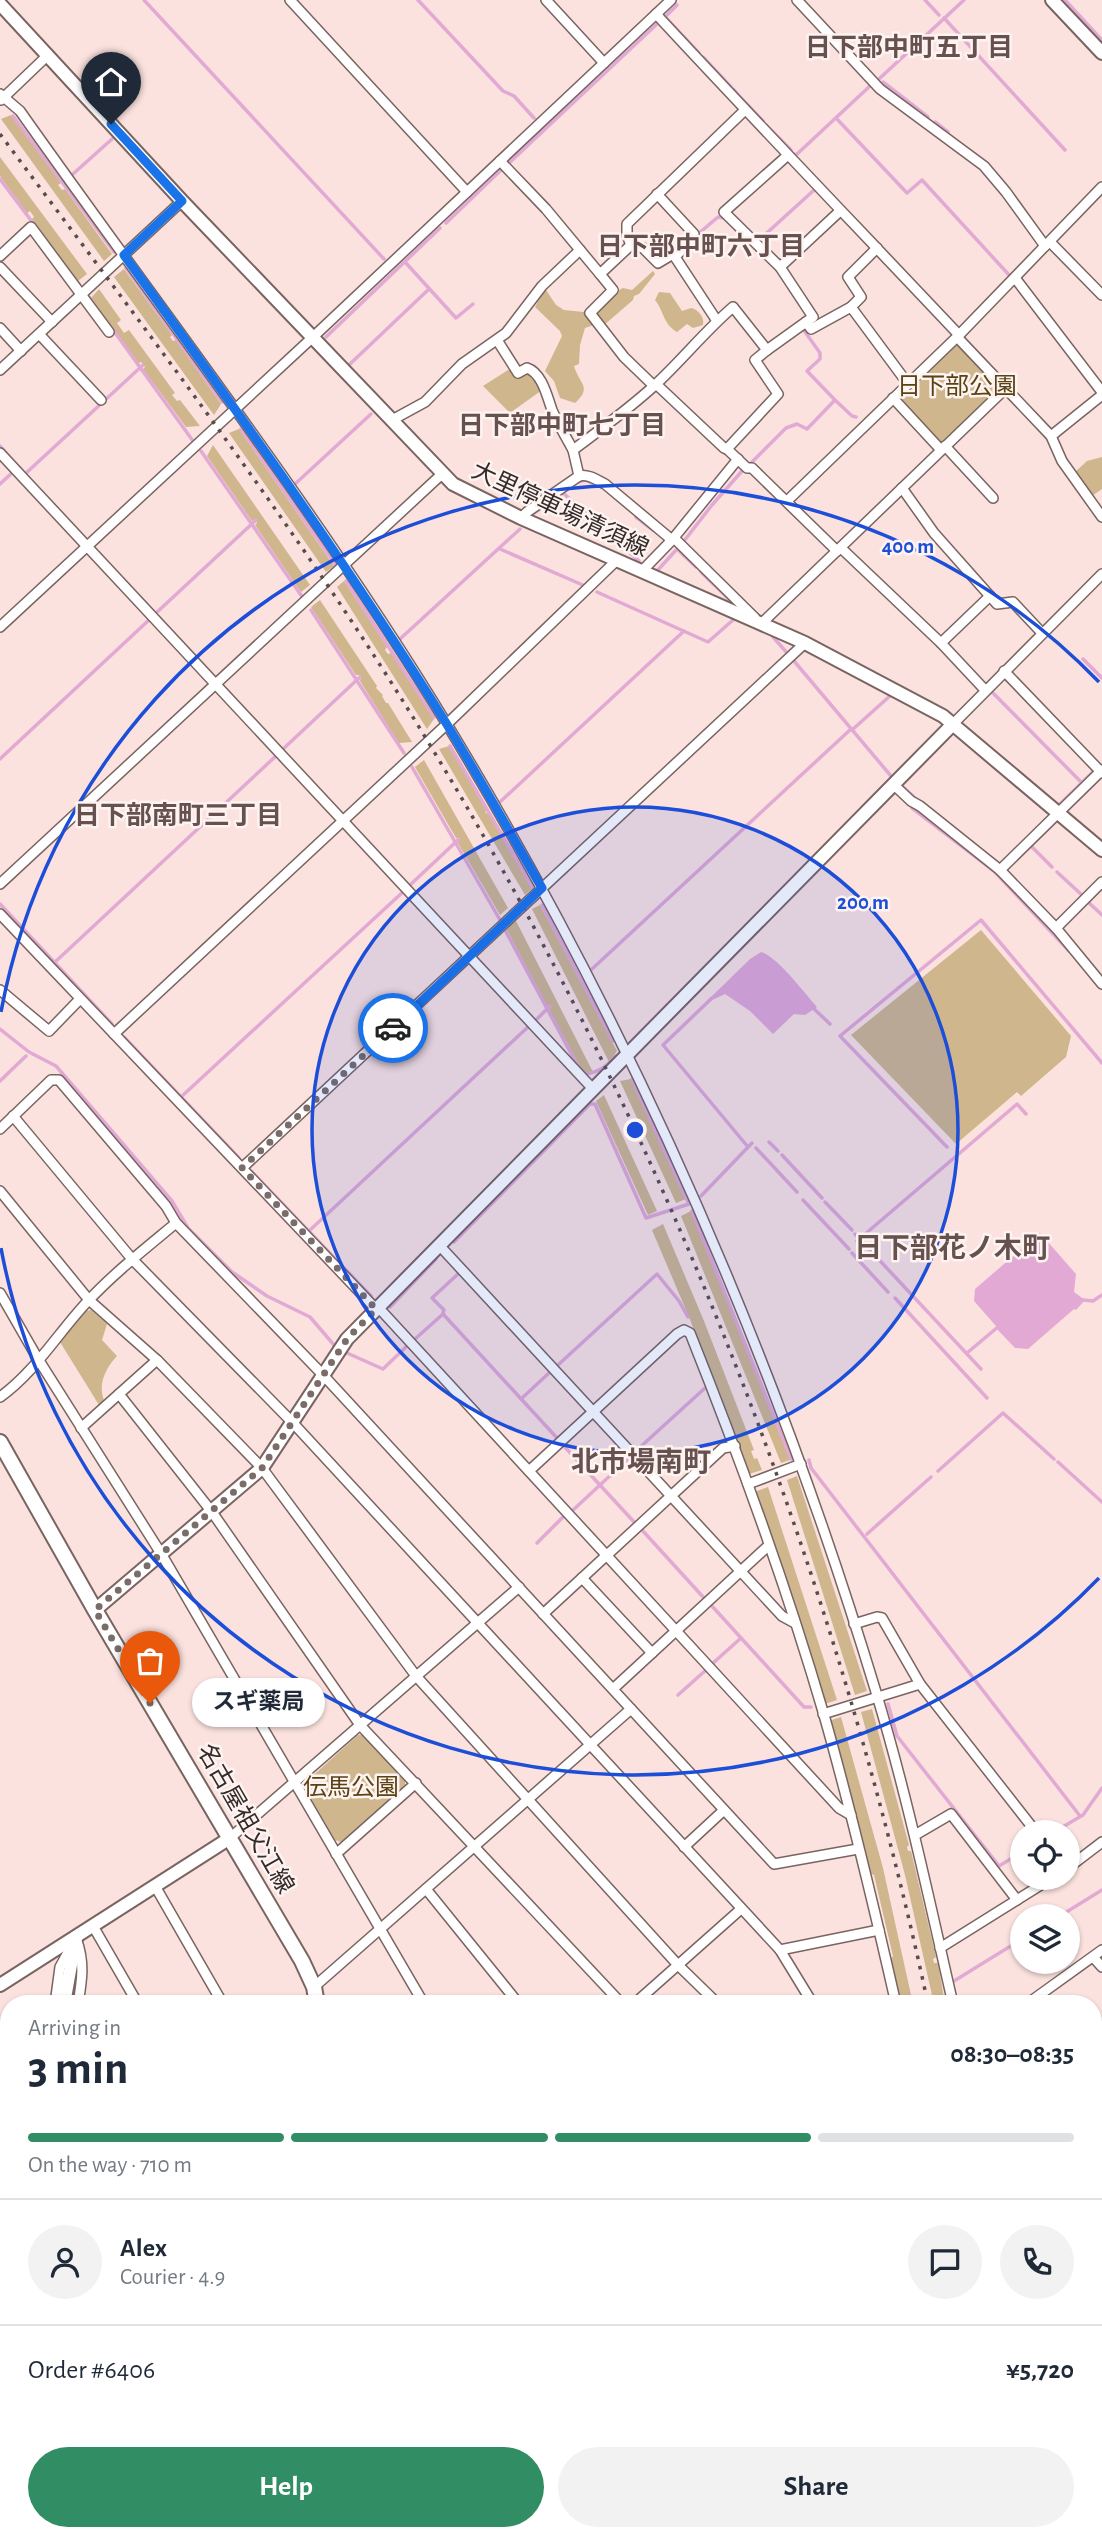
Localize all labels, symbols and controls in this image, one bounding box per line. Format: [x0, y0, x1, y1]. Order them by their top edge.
district label: 日下部中町五丁目 [805, 33, 1013, 61]
pin [81, 52, 141, 124]
icon: home [92, 63, 130, 101]
district label: 日下部中町六丁目 [597, 232, 805, 260]
park label: 日下部公園 [897, 373, 1017, 399]
district label: 日下部中町七丁目 [458, 411, 666, 439]
street label: 大里停車場清須線 [468, 457, 653, 561]
text: 400 m [882, 536, 934, 557]
district label: 日下部南町三丁目 [74, 801, 282, 829]
text: 200 m [837, 892, 889, 913]
courier [358, 993, 428, 1063]
icon: car [374, 1009, 412, 1047]
centre of rings [623, 1118, 647, 1142]
district label: 日下部花ノ木町 [854, 1233, 1050, 1263]
district label: 北市場南町 [571, 1447, 711, 1477]
pin [120, 1631, 180, 1703]
icon: bag [131, 1642, 169, 1680]
callout: スギ薬局 [192, 1678, 325, 1728]
text: スギ薬局 [213, 1691, 305, 1714]
street label: 名古屋祖父江線 [193, 1739, 299, 1898]
park label: 伝馬公園 [303, 1775, 399, 1800]
map controls [1010, 1820, 1080, 1974]
button: locate [1010, 1820, 1080, 1890]
button: layers [1010, 1904, 1080, 1974]
text: Arriving in [28, 2017, 121, 2040]
text: 08:30–08:35 [950, 2041, 1074, 2067]
text: 3 min [28, 2046, 128, 2092]
text: On the way · 710 m [28, 2154, 192, 2177]
button: person [28, 2225, 102, 2299]
button: chat [908, 2225, 982, 2299]
button: phone [1000, 2225, 1074, 2299]
text: Alex [120, 2235, 167, 2261]
text: Courier · 4.9 [120, 2266, 225, 2289]
text: Order #6406 [28, 2357, 155, 2383]
text: ¥5,720 [1006, 2357, 1074, 2383]
button: Help [28, 2447, 544, 2527]
button: Share [558, 2447, 1074, 2527]

